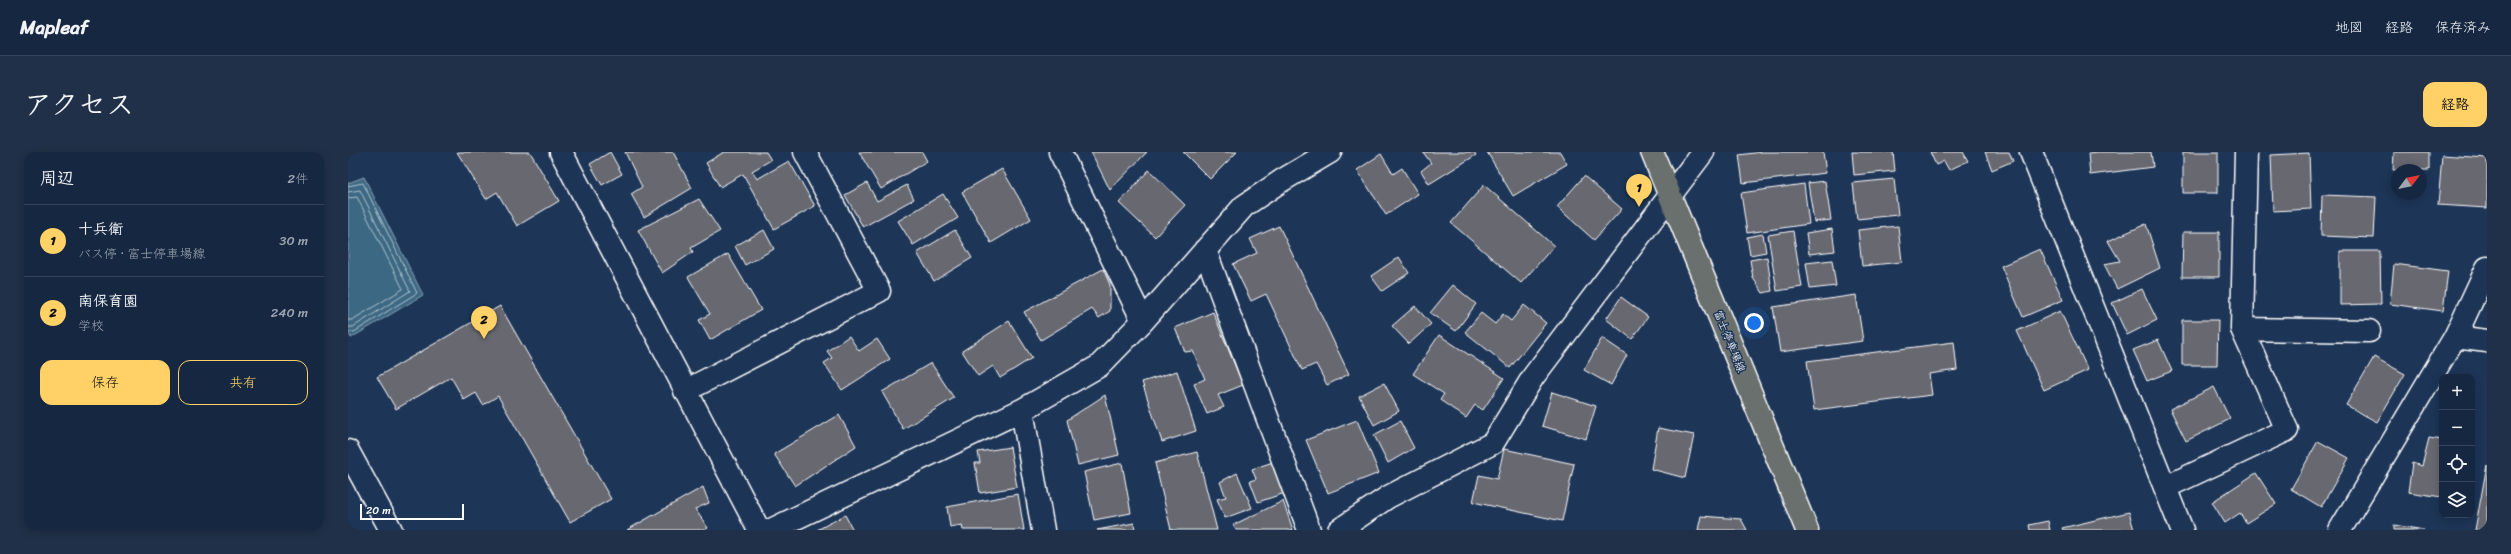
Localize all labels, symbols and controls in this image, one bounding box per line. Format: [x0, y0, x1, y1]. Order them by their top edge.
text: Mapleaf [20, 11, 88, 44]
text: 地図 [2335, 15, 2363, 40]
text: 経路 [2385, 15, 2413, 40]
text: 保存済み [2435, 15, 2491, 40]
text: アクセス [24, 80, 134, 129]
button: 経路 [2423, 82, 2487, 127]
text: 周辺 [40, 163, 74, 193]
north arrow [2391, 164, 2427, 200]
text: 2件 [287, 167, 308, 190]
pin: 1 [1626, 174, 1652, 207]
text: 十兵衛 [78, 216, 123, 242]
text: 1 [50, 229, 56, 252]
text: 30 m [279, 229, 308, 252]
text: バス停 · 富士停車場線 [78, 242, 205, 265]
text: 南保育園 [78, 288, 138, 314]
text: 2 [49, 301, 57, 324]
text: 240 m [271, 301, 308, 324]
pin: 2 [471, 306, 497, 339]
street label: 富士停車場線 [1708, 307, 1751, 375]
your location [1744, 313, 1764, 333]
text: 学校 [78, 314, 104, 337]
button: 保存 [40, 360, 170, 405]
button: 共有 [178, 360, 308, 405]
map controls [2439, 374, 2475, 518]
button: + [2439, 374, 2475, 410]
button: − [2439, 410, 2475, 446]
button: locate [2439, 446, 2475, 482]
button: layers [2439, 482, 2475, 518]
text: 20 m [366, 501, 391, 520]
scale bar [360, 502, 464, 521]

